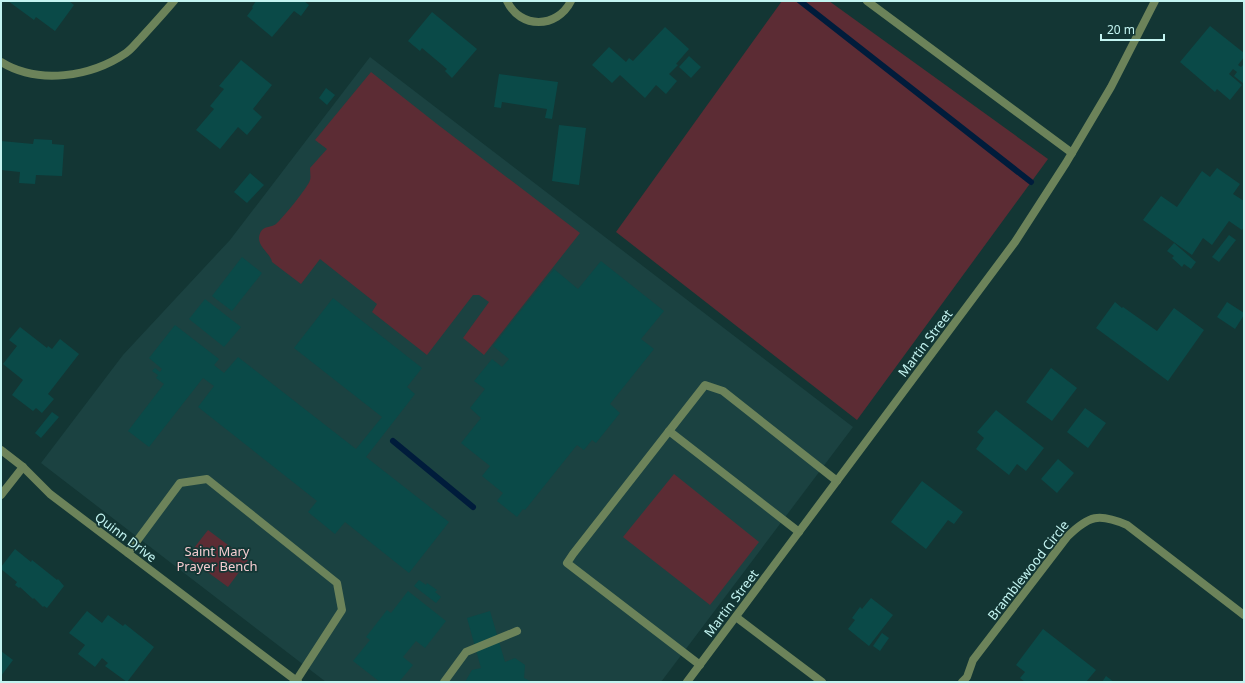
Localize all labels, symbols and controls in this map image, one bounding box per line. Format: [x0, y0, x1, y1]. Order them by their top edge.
scale bar [1101, 16, 1164, 42]
text: 20 m [1107, 21, 1135, 38]
street label: Martin Street [894, 305, 957, 380]
street label: Quinn Drive [91, 508, 161, 566]
street label: Bramblewood Circle [983, 516, 1073, 624]
park label: Saint Mary Prayer Bench [176, 542, 258, 575]
street label: Martin Street [700, 565, 763, 640]

